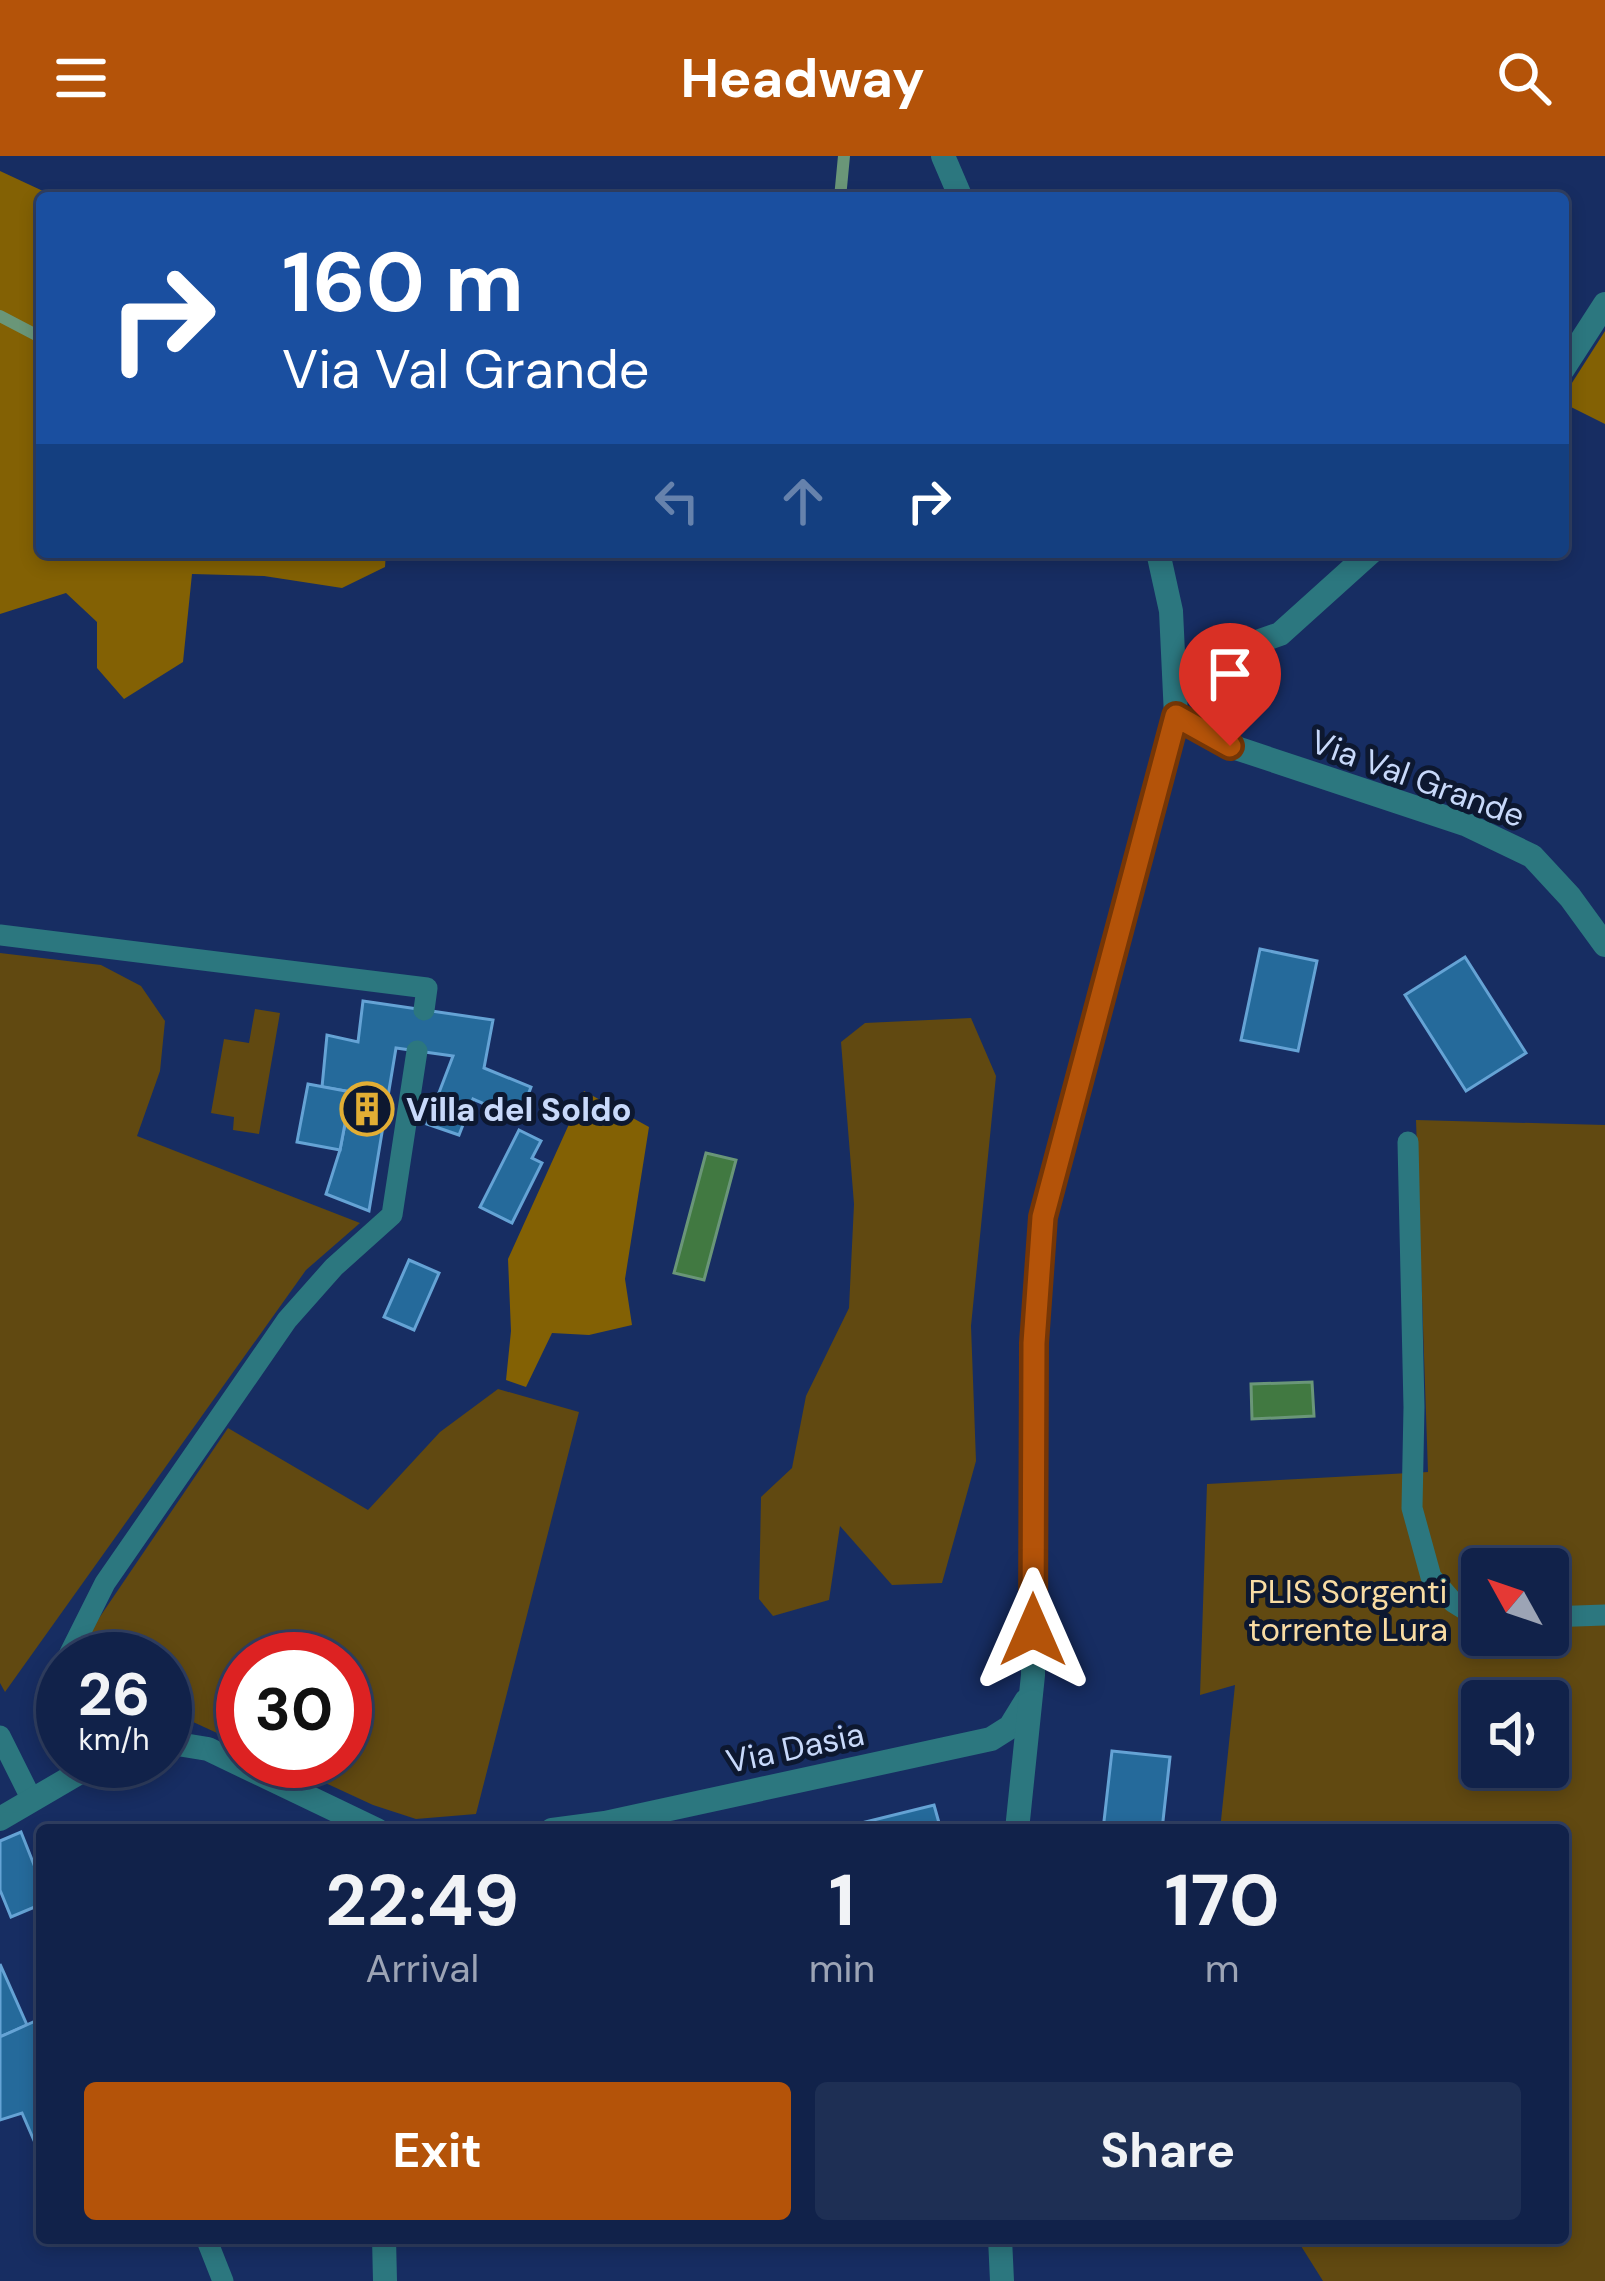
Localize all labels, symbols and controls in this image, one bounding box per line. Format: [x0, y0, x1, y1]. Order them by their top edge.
text: Headway [680, 43, 925, 114]
icon: menu [48, 45, 114, 111]
icon: search [1491, 45, 1557, 111]
text: 160 m [282, 228, 524, 337]
icon: right [84, 240, 240, 396]
text: Via Val Grande [282, 334, 650, 405]
icon: left [644, 468, 710, 534]
icon: ahead [770, 468, 836, 534]
icon: right [896, 468, 962, 534]
pin [1179, 623, 1281, 746]
icon: arrive [1197, 641, 1263, 707]
street label: Via Val Grande [1305, 720, 1531, 837]
building icon: Villa del Soldo [339, 1081, 395, 1137]
place label: Villa del Soldo [406, 1088, 632, 1131]
north arrow [1461, 1548, 1569, 1656]
map controls [1461, 1548, 1569, 1788]
position arrow [970, 1567, 1096, 1693]
park label: PLIS Sorgenti torrente Lura [1248, 1570, 1448, 1651]
speed limit sign: 30 [216, 1632, 372, 1788]
text: 26 [78, 1655, 150, 1734]
button: sound [1461, 1680, 1569, 1788]
street label: Via Dasia [722, 1712, 868, 1783]
text: km/h [79, 1720, 149, 1759]
text: 22:49 [325, 1854, 519, 1947]
text: 1 [829, 1854, 855, 1947]
text: 170 [1164, 1854, 1280, 1947]
text: Arrival [366, 1943, 479, 1994]
text: min [809, 1943, 875, 1994]
text: m [1205, 1943, 1239, 1994]
button: Exit [84, 2082, 791, 2220]
button: Share [815, 2082, 1521, 2220]

